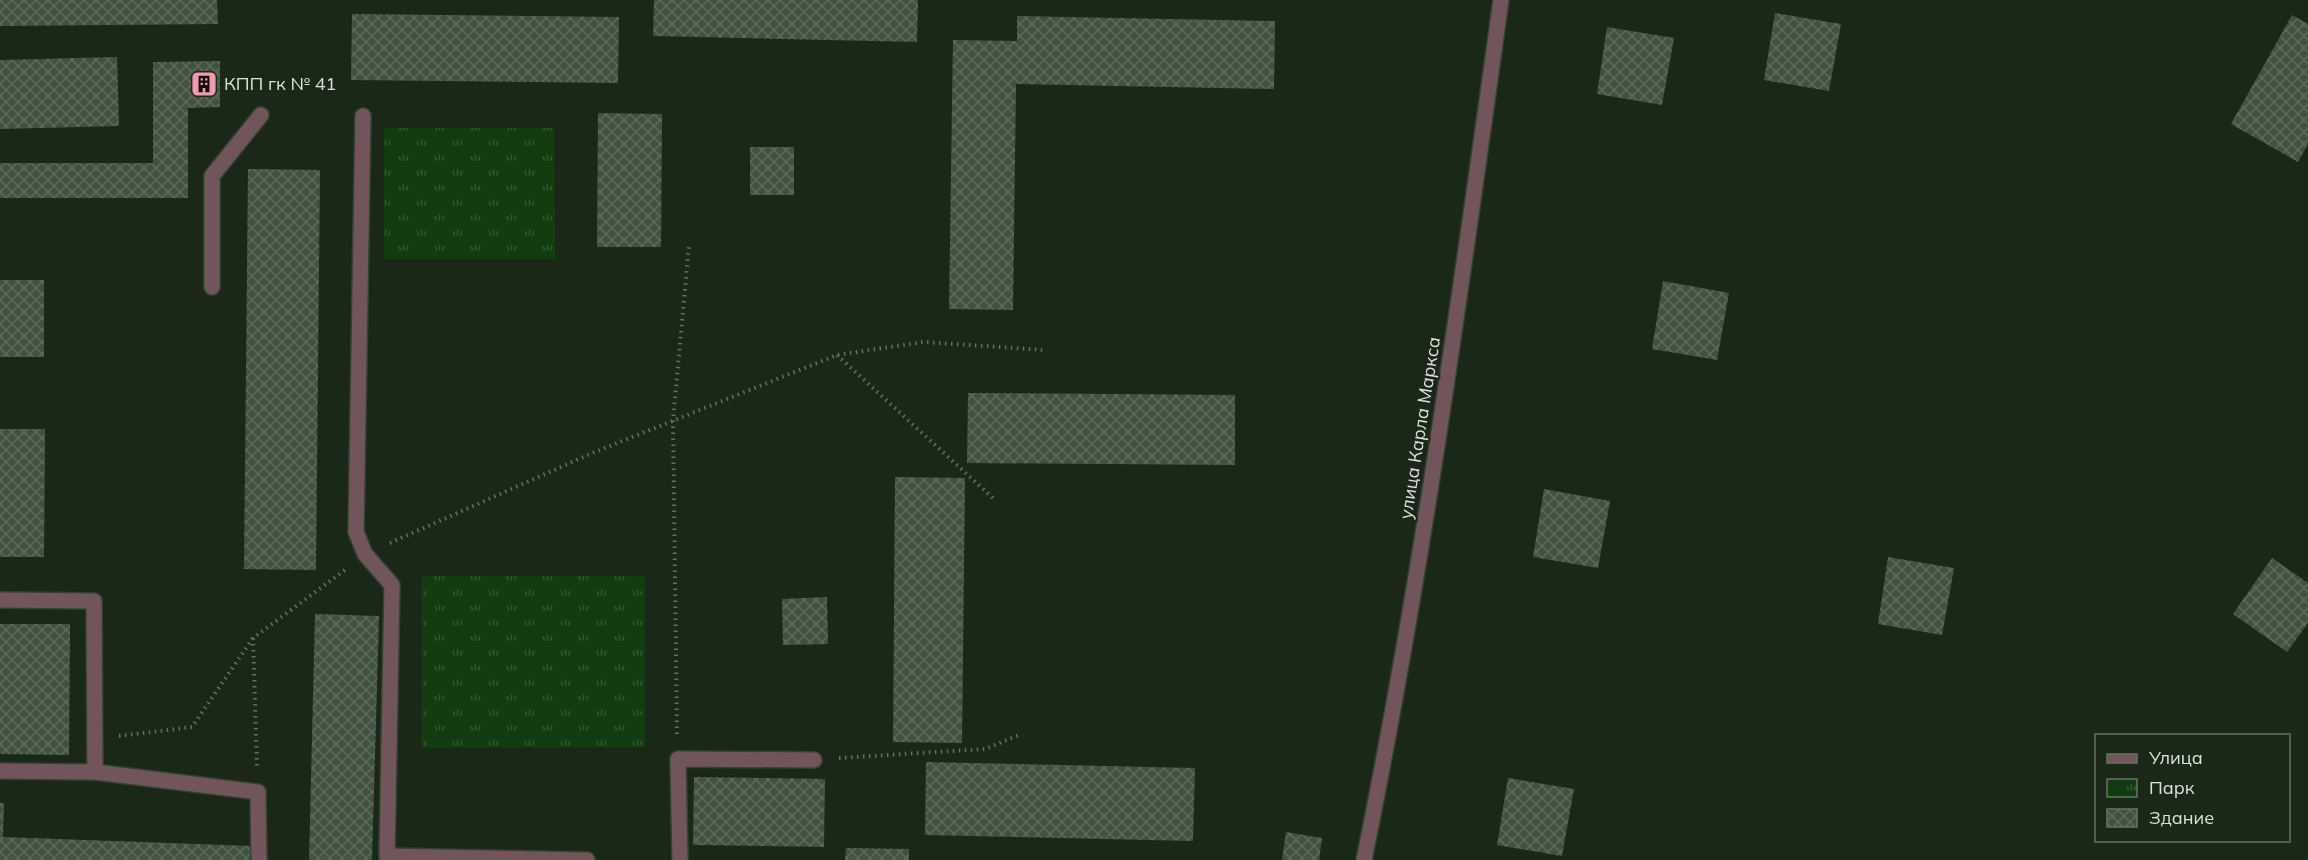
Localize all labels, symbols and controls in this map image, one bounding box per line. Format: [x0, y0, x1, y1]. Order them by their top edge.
building icon: КПП гк № 41 [189, 69, 219, 99]
place label: КПП гк № 41 [224, 72, 336, 95]
street label: улица Карла Маркса [1394, 335, 1445, 521]
legend [2095, 734, 2290, 842]
text: Улица [2148, 746, 2203, 769]
text: Парк [2149, 776, 2195, 799]
text: Здание [2149, 806, 2214, 829]

